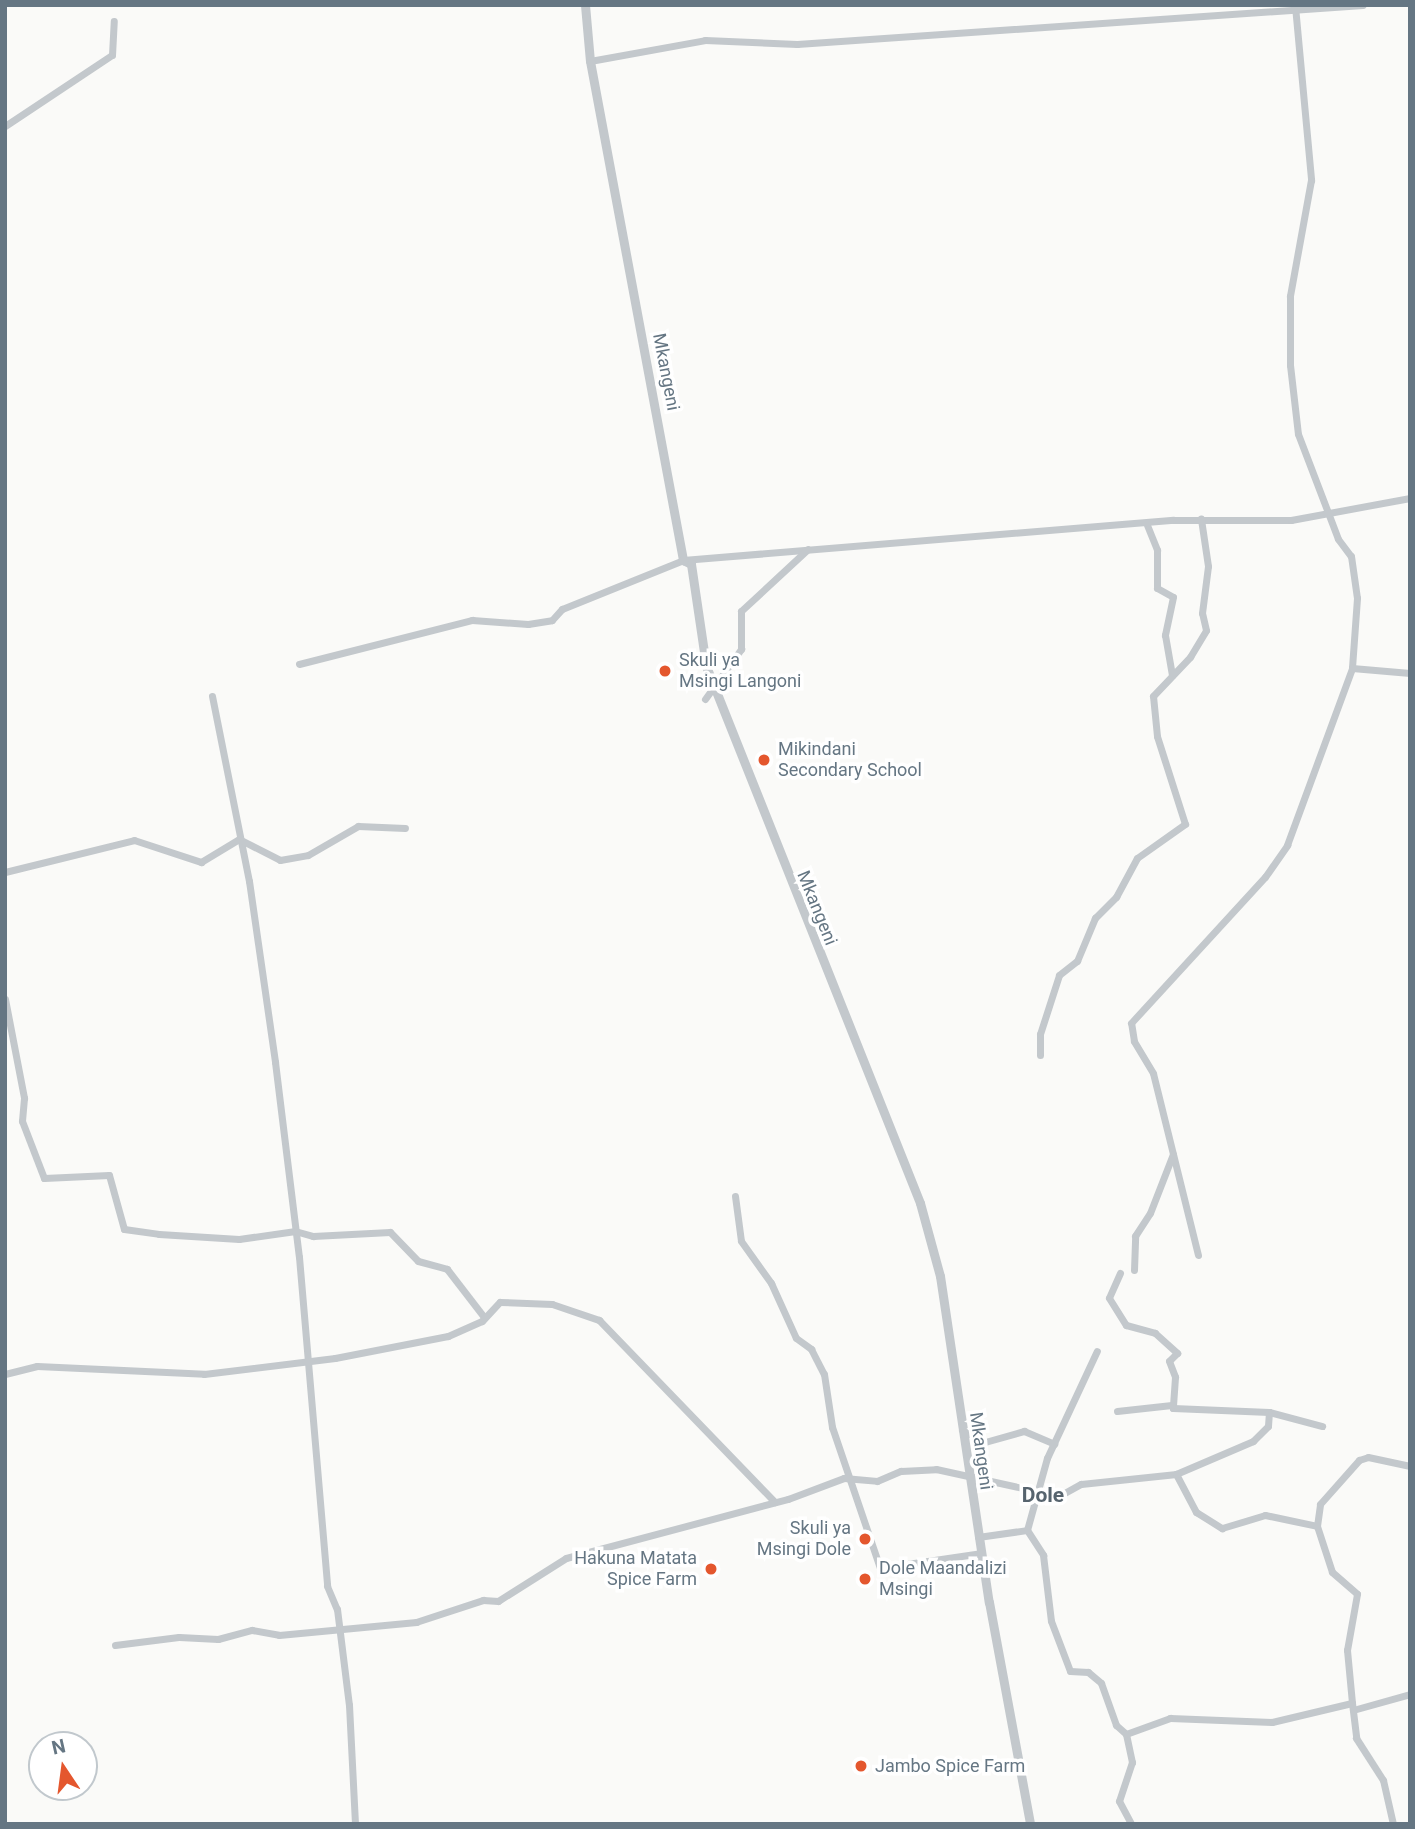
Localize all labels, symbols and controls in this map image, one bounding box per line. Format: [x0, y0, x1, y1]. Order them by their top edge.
street label: Mkangeni [648, 331, 684, 413]
place label: Skuli ya Msingi Langoni [679, 650, 801, 692]
marker: Skuli ya Msingi Langoni [657, 663, 673, 679]
place label: Mikindani Secondary School [778, 739, 922, 782]
marker: Mikindani Secondary School [756, 752, 772, 768]
street label: Mkangeni [792, 868, 842, 948]
street label: Mkangeni [965, 1411, 997, 1491]
district label: Dole [1022, 1482, 1064, 1508]
place label: Skuli ya Msingi Dole [757, 1518, 851, 1560]
marker: Skuli ya Msingi Dole [857, 1531, 873, 1547]
place label: Hakuna Matata Spice Farm [574, 1548, 697, 1590]
place label: Dole Maandalizi Msingi [879, 1558, 1007, 1600]
marker: Hakuna Matata Spice Farm [703, 1561, 719, 1577]
marker: Dole Maandalizi Msingi [857, 1571, 873, 1587]
north arrow [28, 1731, 98, 1801]
text: N [49, 1734, 68, 1760]
place label: Jambo Spice Farm [875, 1755, 1025, 1777]
marker: Jambo Spice Farm [853, 1758, 869, 1774]

